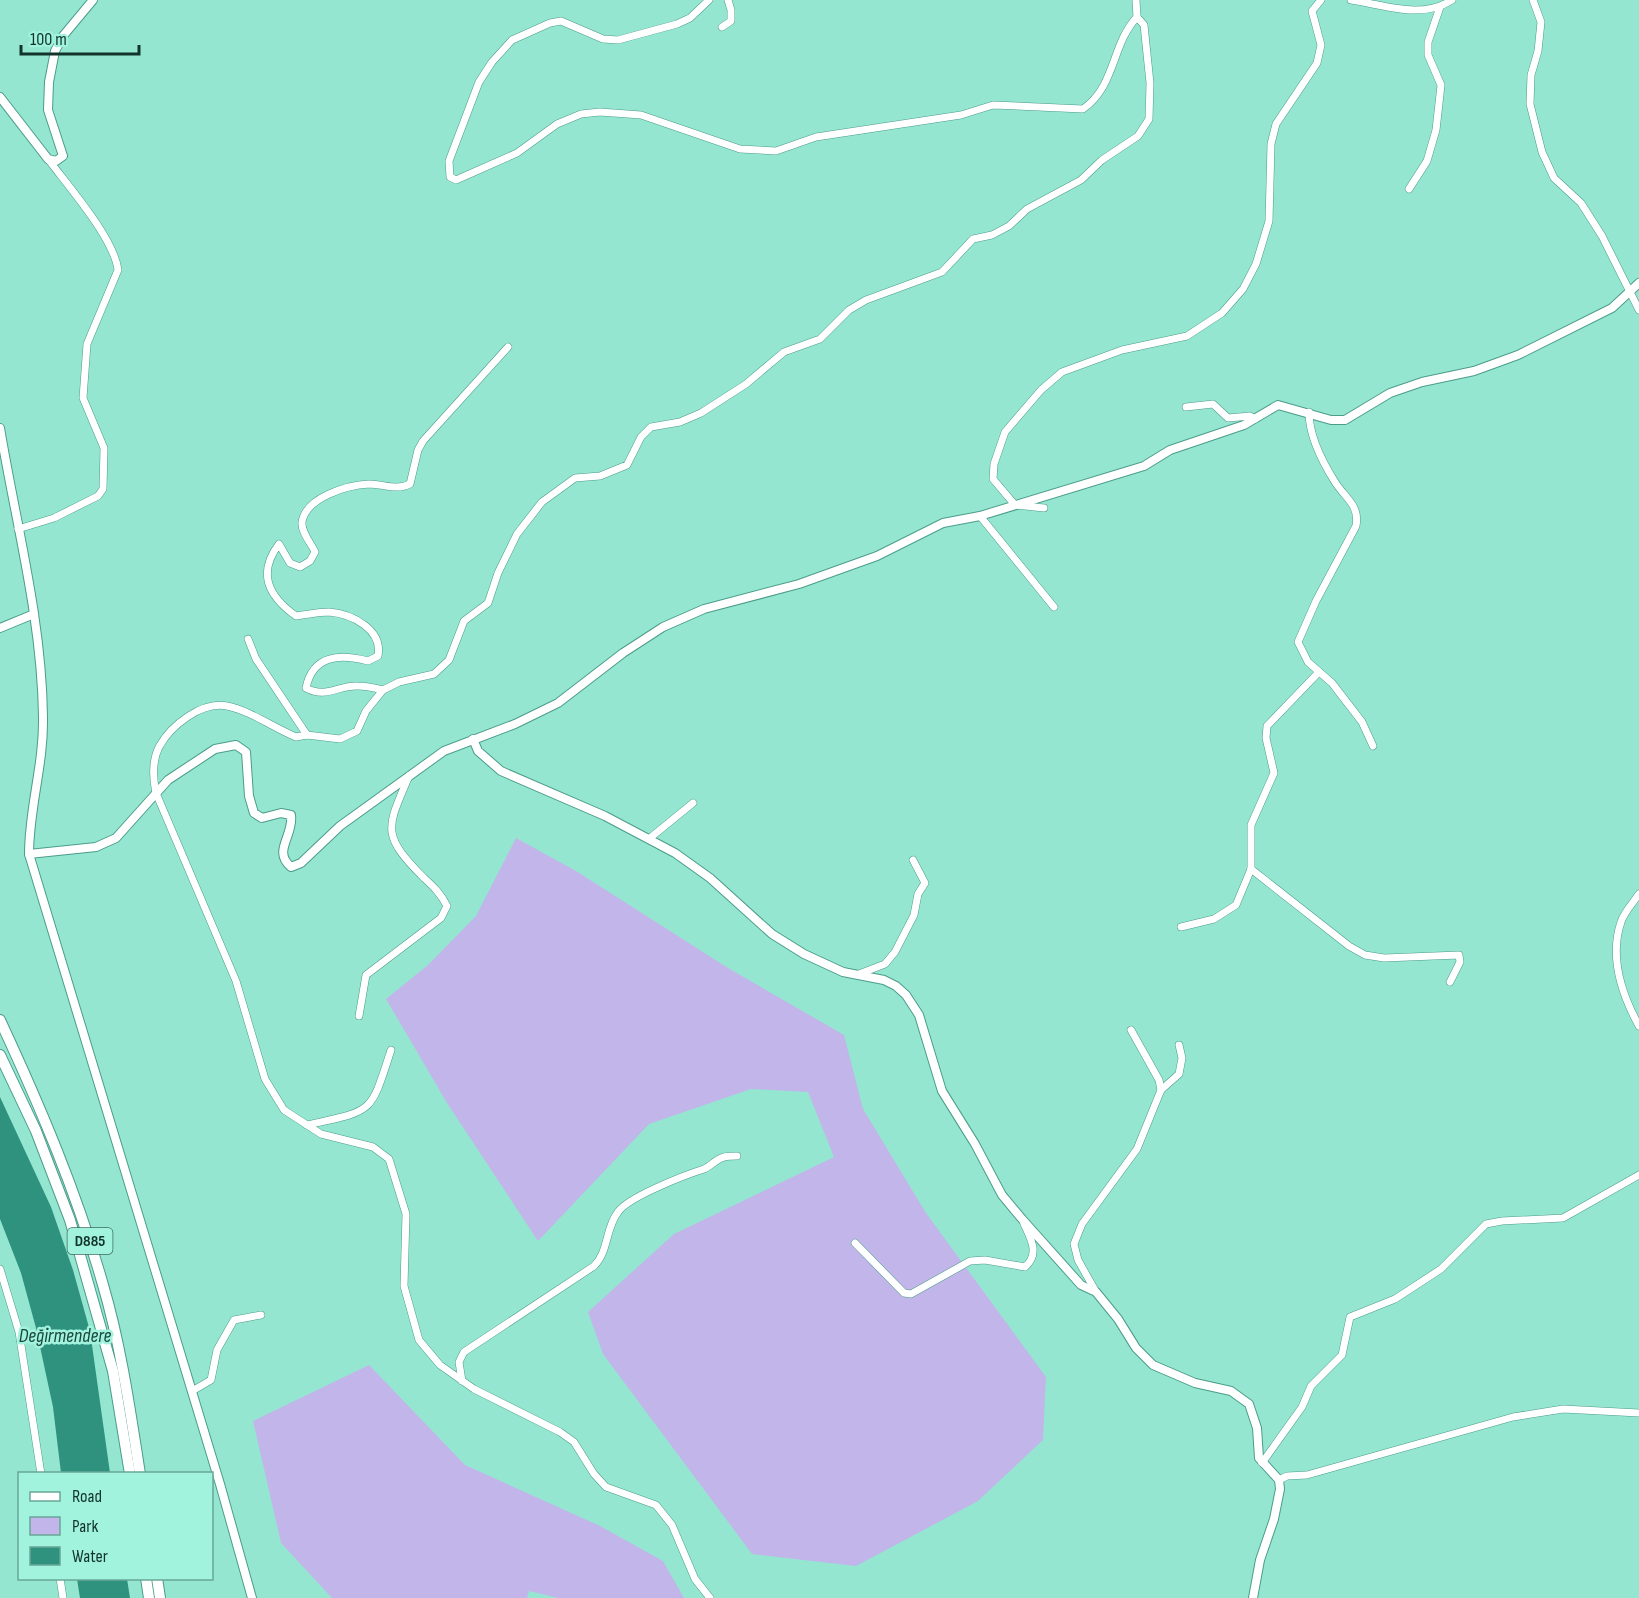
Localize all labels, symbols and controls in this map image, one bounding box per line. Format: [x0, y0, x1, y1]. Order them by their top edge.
scale bar [21, 18, 140, 56]
text: 100 m [30, 29, 67, 50]
road number: D885 [68, 1228, 112, 1254]
water label: Değirmendere [19, 1324, 112, 1348]
legend [18, 1472, 213, 1580]
text: Road [72, 1486, 102, 1507]
text: Park [72, 1516, 98, 1537]
text: Water [72, 1546, 108, 1567]

